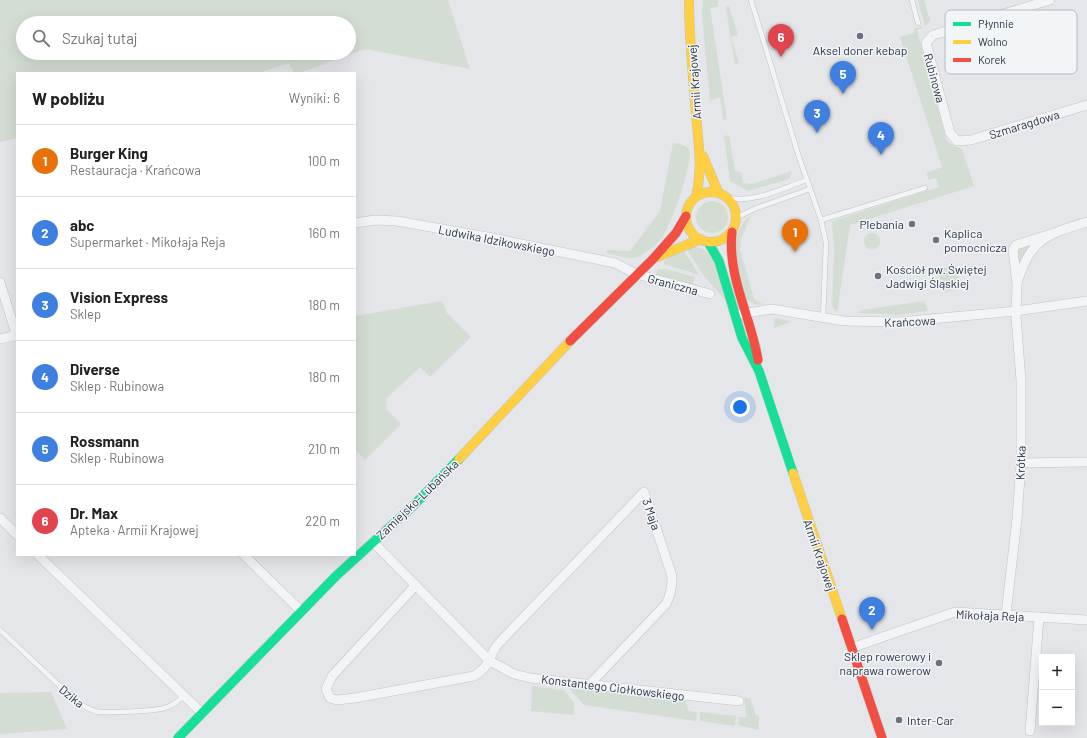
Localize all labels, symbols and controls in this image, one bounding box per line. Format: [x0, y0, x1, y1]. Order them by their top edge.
legend [945, 10, 1077, 74]
search box [16, 16, 356, 60]
text: Płynnie [978, 17, 1014, 30]
pin: 6 [768, 24, 794, 57]
icon: search [30, 27, 52, 49]
text: Szukaj tutaj [62, 29, 138, 47]
marker: Aksel doner kebap [855, 31, 865, 41]
text: Wolno [978, 35, 1008, 48]
place label: Aksel doner kebap [813, 43, 907, 57]
street label: Armii Krajowej [684, 44, 704, 120]
street label: Rubinowa [922, 52, 948, 104]
text: Korek [978, 53, 1006, 66]
pin: 5 [830, 61, 856, 94]
text: W pobliżu [32, 88, 105, 108]
text: Wyniki: 6 [289, 90, 340, 106]
pin: 3 [804, 100, 830, 133]
street label: Szmaragdowa [987, 107, 1061, 141]
pin: 4 [868, 122, 894, 155]
text: Burger King [70, 144, 148, 162]
text: 1 [43, 153, 47, 169]
text: 100 m [307, 153, 340, 169]
text: Restauracja · Krańcowa [70, 162, 201, 178]
text: abc [70, 216, 94, 234]
place label: Plebania [859, 217, 904, 231]
pin: 1 [782, 219, 808, 252]
marker: Plebania [907, 219, 917, 229]
street label: Ludwika Idzikowskiego [437, 222, 557, 258]
text: 2 [41, 225, 49, 241]
text: 160 m [308, 225, 340, 241]
place label: Kaplica pomocnicza [944, 226, 1007, 254]
text: Supermarket · Mikołaja Reja [70, 234, 225, 250]
marker: Kaplica pomocnicza [931, 235, 941, 245]
place label: Kościół pw. Świętej Jadwigi Śląskiej [886, 262, 987, 290]
street label: Graniczna [646, 271, 700, 297]
marker: Kościół pw. Świętej Jadwigi Śląskiej [873, 271, 883, 281]
text: Vision Express [70, 288, 168, 306]
text: 3 [41, 297, 49, 313]
text: 180 m [308, 297, 340, 313]
text: Sklep [70, 306, 101, 322]
street label: Krańcowa [884, 313, 936, 329]
text: Diverse [70, 360, 120, 378]
text: 4 [41, 369, 49, 385]
text: 180 m [308, 369, 340, 385]
text: Sklep · Rubinowa [70, 378, 164, 394]
your location [730, 397, 750, 417]
text: Rossmann [70, 432, 139, 450]
text: 5 [41, 441, 49, 457]
text: 210 m [308, 441, 340, 457]
street label: Krótka [1012, 446, 1028, 480]
text: Sklep · Rubinowa [70, 450, 164, 466]
street label: Zamiejsko-Lubańska [373, 456, 461, 542]
street label: 3 Maja [640, 496, 664, 532]
text: Dr. Max [70, 504, 118, 522]
text: 6 [42, 513, 48, 529]
text: 220 m [305, 513, 340, 529]
street label: Armii Krajowej [801, 517, 839, 593]
text: Apteka · Armii Krajowej [70, 522, 199, 538]
pin: 2 [859, 597, 885, 630]
street label: Mikołaja Reja [956, 607, 1024, 623]
place label: Sklep rowerowy i naprawa rowerow [840, 649, 931, 677]
map controls [1039, 654, 1075, 726]
button: + [1039, 654, 1075, 690]
marker: Sklep rowerowy i naprawa rowerow [934, 658, 944, 668]
street label: Konstantego Ciołkowskiego [540, 671, 686, 703]
street label: Dzika [57, 682, 87, 710]
button: − [1039, 690, 1075, 726]
place label: Inter-Car [907, 713, 955, 727]
marker: Inter-Car [894, 715, 904, 725]

